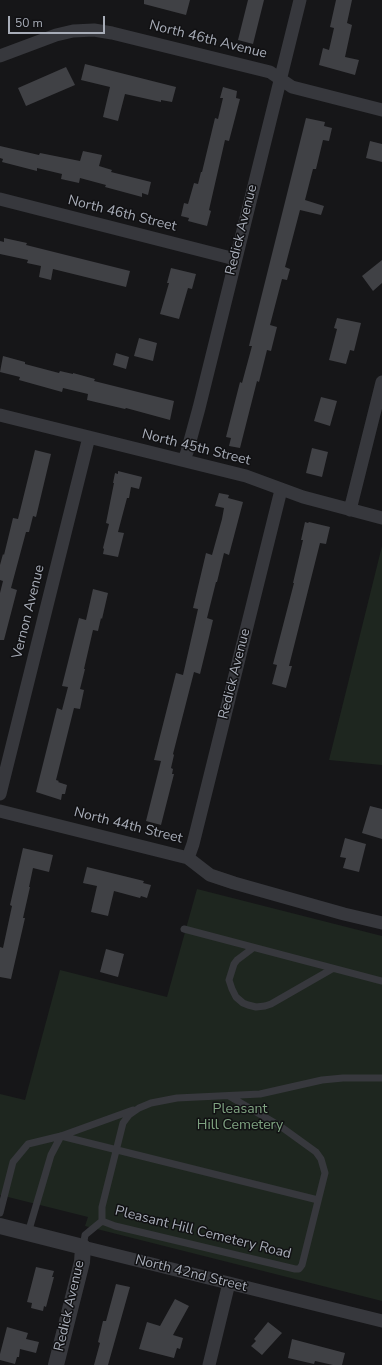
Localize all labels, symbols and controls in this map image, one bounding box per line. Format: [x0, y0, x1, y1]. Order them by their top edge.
scale bar [10, 8, 107, 34]
text: 50 m [15, 15, 43, 31]
street label: North 46th Avenue [147, 17, 269, 63]
street label: Redick Avenue [223, 183, 261, 277]
street label: North 46th Street [66, 192, 178, 236]
street label: North 45th Street [140, 426, 252, 470]
street label: Vernon Avenue [9, 563, 49, 661]
street label: Redick Avenue [216, 627, 254, 721]
street label: North 44th Street [72, 804, 184, 848]
park label: Pleasant Hill Cemetery [197, 1102, 283, 1134]
street label: Pleasant Hill Cemetery Road [113, 1203, 293, 1263]
street label: North 42nd Street [133, 1252, 249, 1296]
street label: Redick Avenue [51, 1259, 89, 1353]

